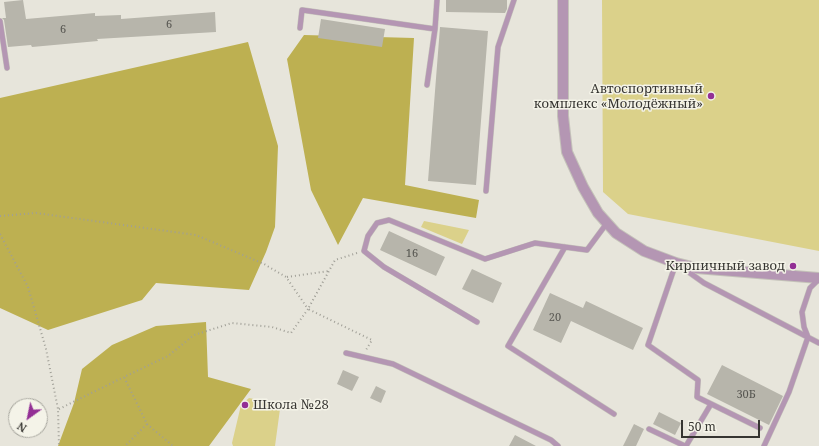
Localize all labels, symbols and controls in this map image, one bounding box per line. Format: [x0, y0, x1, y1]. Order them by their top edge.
house number: 6 [166, 18, 172, 32]
house number: 6 [60, 23, 66, 37]
place label: Автоспортивный комплекс «Молодёжный» [534, 81, 703, 112]
marker: Автоспортивный комплекс «Молодёжный» [706, 91, 716, 101]
house number: 16 [406, 247, 418, 261]
place label: Кирпичный завод [665, 258, 785, 274]
marker: Кирпичный завод [788, 261, 798, 271]
house number: 20 [549, 311, 561, 325]
house number: 30Б [736, 388, 756, 402]
place label: Школа №28 [253, 397, 329, 413]
north arrow [8, 398, 48, 438]
marker: Школа №28 [240, 400, 250, 410]
scale bar [683, 412, 762, 438]
text: 50 m [688, 418, 716, 435]
text: N [14, 419, 29, 436]

